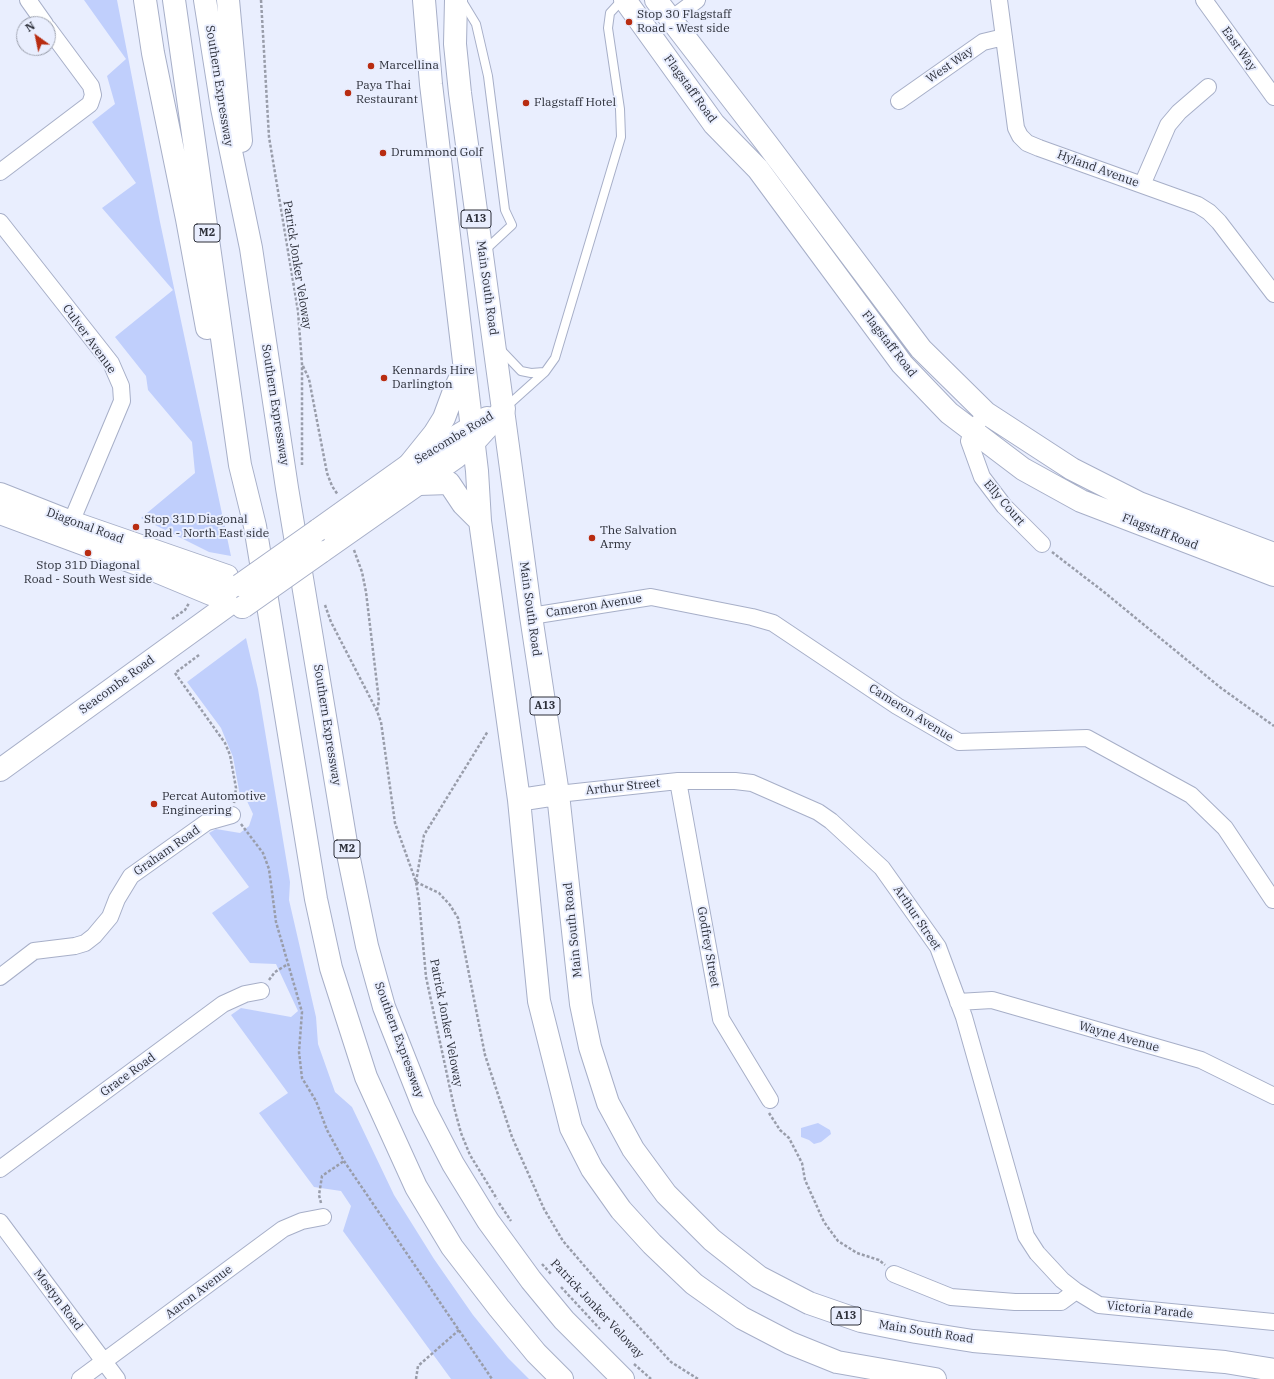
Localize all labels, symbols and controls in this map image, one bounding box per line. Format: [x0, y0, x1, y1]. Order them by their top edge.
place label: Stop 30 Flagstaff Road - West side [637, 8, 731, 36]
north arrow [16, 16, 56, 56]
marker: Stop 30 Flagstaff Road - West side [624, 17, 634, 27]
text: N [23, 19, 37, 35]
street label: Southern Expressway [202, 24, 236, 148]
street label: East Way [1218, 24, 1260, 74]
street label: West Way [924, 44, 976, 86]
street label: Flagstaff Road [661, 52, 719, 126]
place label: Marcellina [379, 59, 439, 73]
marker: Marcellina [366, 61, 376, 71]
place label: Paya Thai Restaurant [356, 79, 418, 107]
marker: Paya Thai Restaurant [343, 88, 353, 98]
place label: Flagstaff Hotel [534, 96, 616, 110]
marker: Flagstaff Hotel [521, 98, 531, 108]
place label: Drummond Golf [391, 146, 483, 160]
marker: Drummond Golf [378, 148, 388, 158]
street label: Hyland Avenue [1055, 148, 1141, 190]
street label: Patrick Jonker Veloway [280, 200, 314, 330]
road number: A13 [461, 210, 491, 228]
road number: M2 [194, 224, 220, 242]
street label: Main South Road [473, 240, 501, 336]
street label: Culver Avenue [59, 302, 119, 376]
street label: Flagstaff Road [859, 308, 919, 380]
street label: Southern Expressway [258, 343, 292, 467]
place label: Kennards Hire Darlington [392, 364, 475, 392]
marker: Kennards Hire Darlington [379, 373, 389, 383]
street label: Seacombe Road [412, 409, 496, 467]
street label: Elly Court [980, 477, 1028, 529]
street label: Diagonal Road [44, 505, 126, 547]
street label: Flagstaff Road [1120, 511, 1200, 553]
place label: Stop 31D Diagonal Road - North East side [144, 513, 269, 541]
marker: Stop 31D Diagonal Road - North East side [131, 522, 141, 532]
place label: The Salvation Army [600, 524, 677, 552]
marker: The Salvation Army [587, 533, 597, 543]
marker: Stop 31D Diagonal Road - South West side [83, 548, 93, 558]
place label: Stop 31D Diagonal Road - South West side [24, 559, 152, 587]
street label: Main South Road [516, 561, 544, 657]
street label: Cameron Avenue [545, 591, 643, 621]
street label: Seacombe Road [77, 653, 157, 717]
street label: Southern Expressway [310, 663, 344, 787]
street label: Cameron Avenue [866, 681, 956, 745]
road number: A13 [530, 697, 560, 715]
street label: Arthur Street [585, 776, 661, 798]
place label: Percat Automotive Engineering [162, 790, 266, 818]
marker: Percat Automotive Engineering [149, 799, 159, 809]
street label: Graham Road [131, 823, 203, 879]
road number: M2 [334, 840, 360, 858]
street label: Main South Road [561, 882, 585, 978]
street label: Arthur Street [890, 883, 944, 953]
street label: Godfrey Street [694, 906, 722, 988]
street label: Patrick Jonker Veloway [426, 958, 466, 1088]
street label: Southern Expressway [371, 980, 427, 1100]
street label: Wayne Avenue [1077, 1019, 1161, 1055]
street label: Grace Road [98, 1050, 158, 1100]
street label: Patrick Jonker Veloway [547, 1256, 647, 1362]
street label: Aaron Avenue [163, 1262, 235, 1322]
street label: Mostyn Road [30, 1267, 86, 1333]
street label: Victoria Parade [1106, 1298, 1194, 1322]
road number: A13 [831, 1307, 861, 1325]
street label: Main South Road [878, 1317, 974, 1347]

